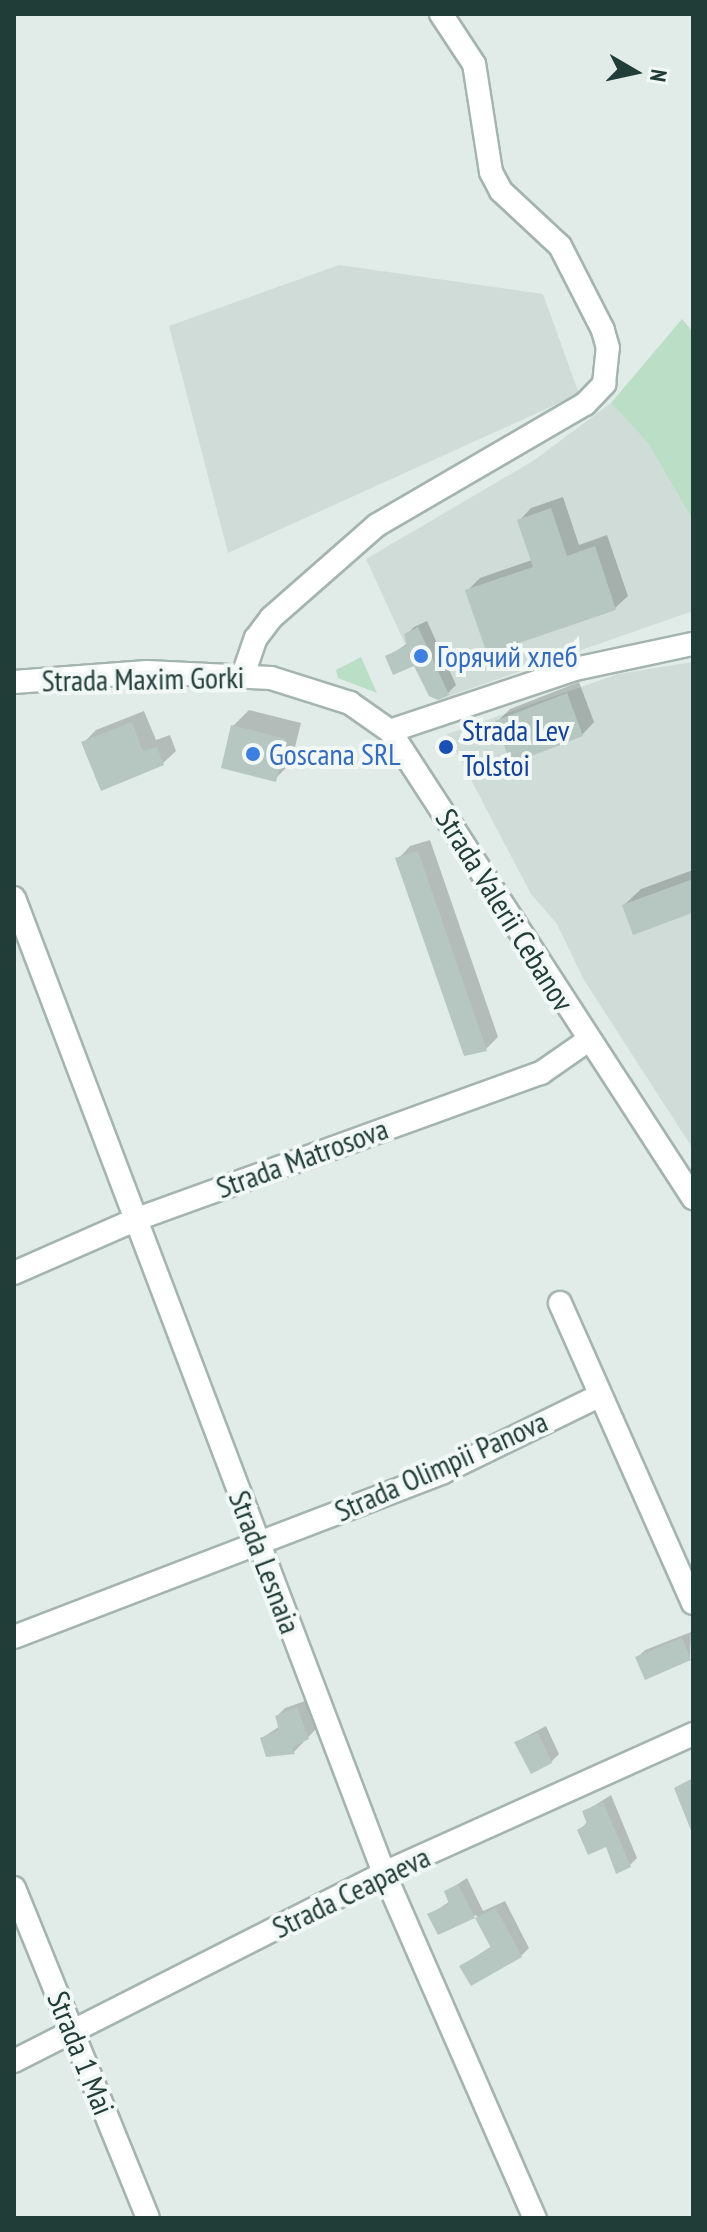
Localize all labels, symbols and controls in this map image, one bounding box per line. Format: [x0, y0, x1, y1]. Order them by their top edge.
north arrow [595, 32, 675, 112]
text: N [644, 68, 673, 84]
place label: Горячий хлеб [437, 638, 578, 674]
marker: Горячий хлеб [412, 647, 430, 665]
street label: Strada Maxim Gorki [41, 659, 245, 699]
place label: Strada Lev Tolstoi [462, 712, 569, 782]
place label: Goscana SRL [269, 736, 401, 772]
marker: Strada Lev Tolstoi [437, 738, 455, 756]
marker: Goscana SRL [244, 745, 262, 763]
street label: Strada Valerii Cebanov [428, 802, 582, 1018]
street label: Strada Matrosova [211, 1110, 393, 1206]
street label: Strada Olimpii Panova [329, 1403, 553, 1529]
street label: Strada Lesnaia [221, 1486, 309, 1638]
street label: Strada Ceapaeva [266, 1838, 436, 1946]
street label: Strada 1 Mai [40, 1986, 122, 2120]

